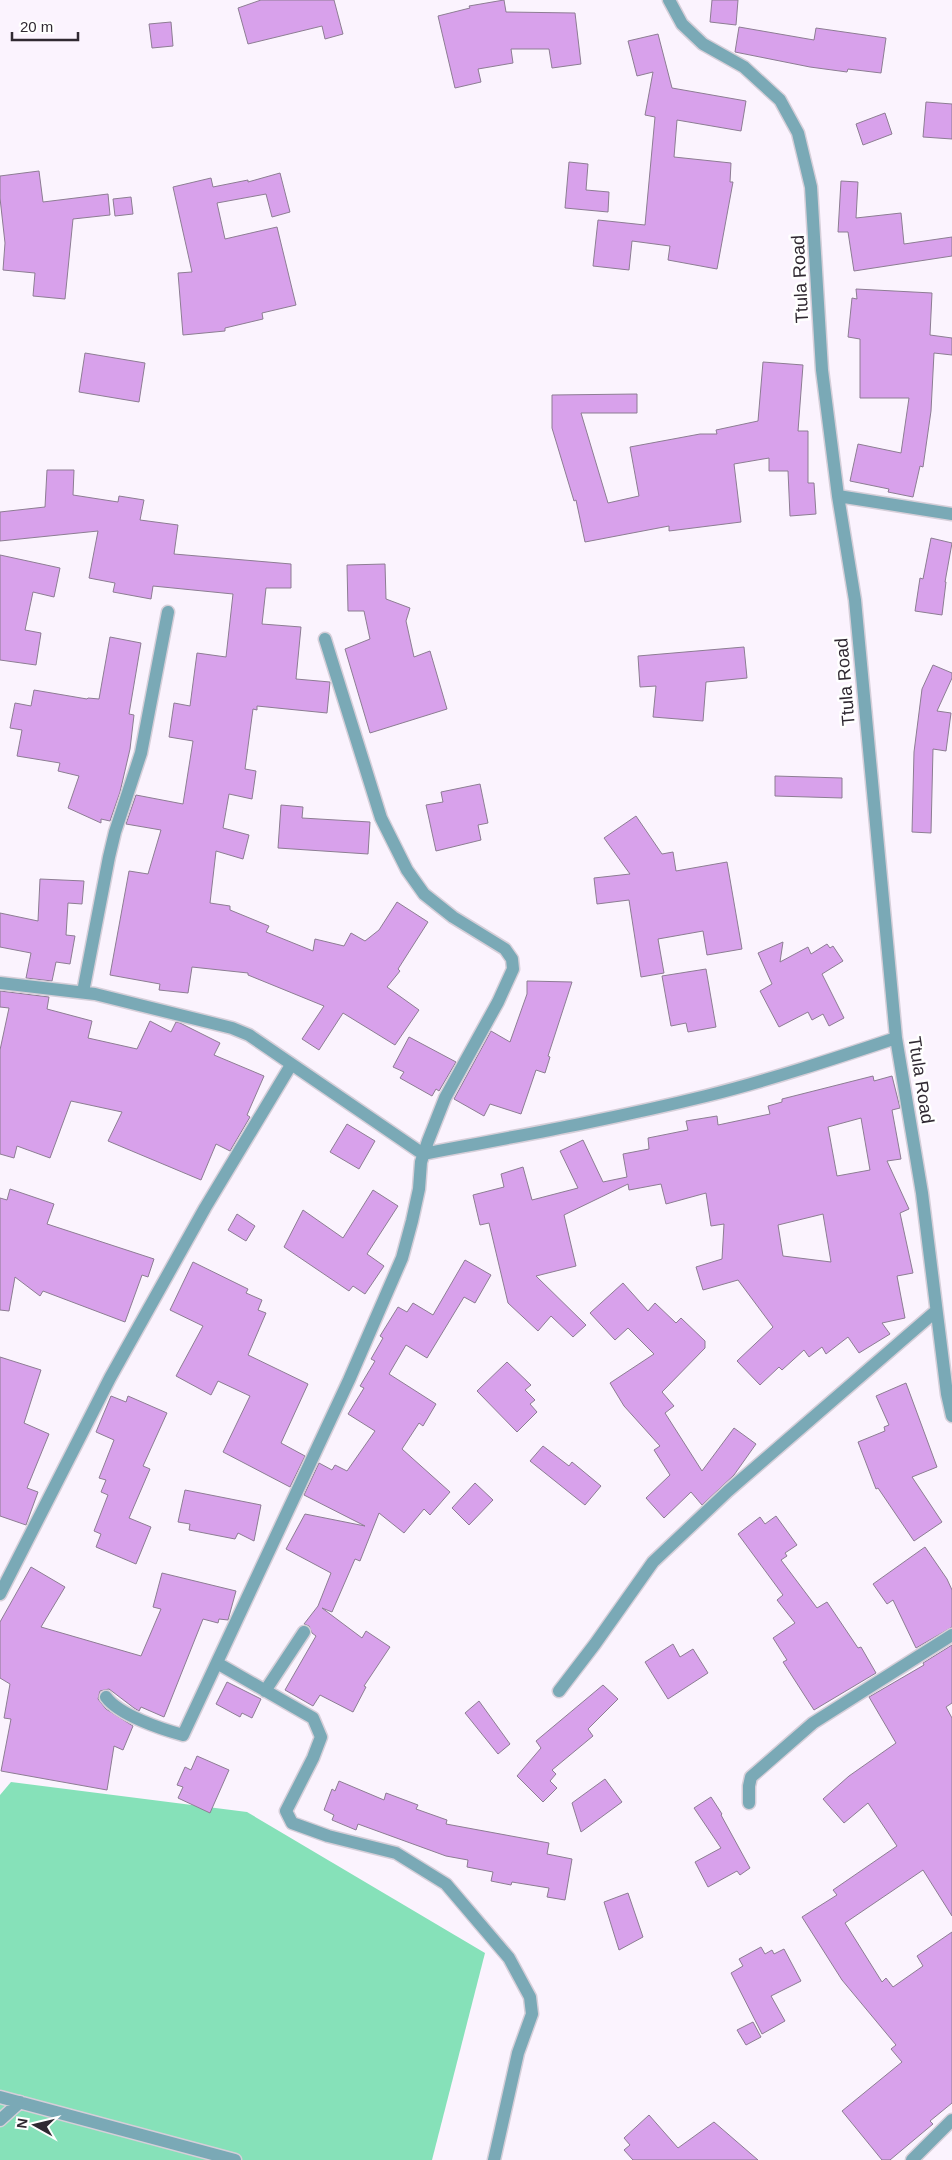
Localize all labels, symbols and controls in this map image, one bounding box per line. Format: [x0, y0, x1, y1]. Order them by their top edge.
scale bar [12, 10, 79, 42]
text: 20 m [20, 18, 53, 35]
street label: Ttula Road [788, 235, 812, 323]
street label: Ttula Road [831, 637, 859, 727]
street label: Ttula Road [904, 1035, 938, 1125]
north arrow [10, 2100, 60, 2150]
text: N [13, 2117, 31, 2129]

